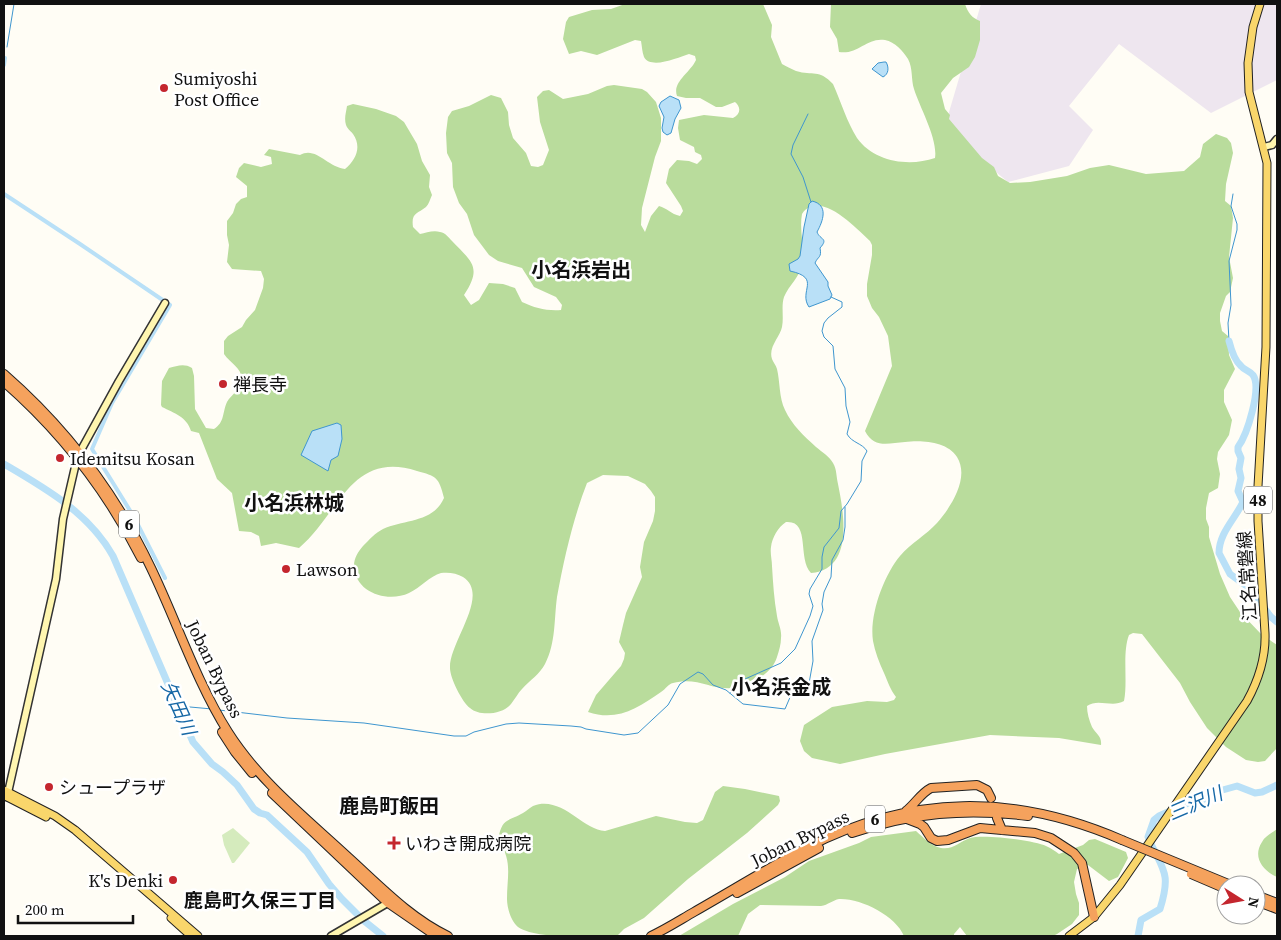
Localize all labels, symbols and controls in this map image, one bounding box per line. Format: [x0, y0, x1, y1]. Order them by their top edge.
place label: Sumiyoshi Post Office [174, 66, 259, 112]
marker: Sumiyoshi Post Office [158, 82, 170, 94]
district label: 小名浜岩出 [531, 256, 631, 284]
place label: 禅長寺 [233, 372, 287, 397]
marker: 禅長寺 [217, 378, 229, 390]
place label: Idemitsu Kosan [70, 446, 195, 471]
marker: Idemitsu Kosan [54, 452, 66, 464]
road number: 48 [1244, 486, 1272, 514]
district label: 小名浜林城 [244, 489, 344, 517]
road number: 6 [119, 510, 139, 538]
street label: 江名常磐線 [1231, 530, 1263, 622]
place label: Lawson [296, 557, 358, 582]
marker: Lawson [280, 563, 292, 575]
street label: Joban Bypass [180, 615, 250, 722]
district label: 小名浜金成 [731, 673, 831, 701]
water label: 矢田川 [156, 677, 203, 741]
place label: シュープラザ [59, 775, 166, 800]
water label: 三沢川 [1164, 779, 1228, 826]
marker: シュープラザ [43, 781, 55, 793]
district label: 鹿島町飯田 [339, 792, 439, 820]
street label: Joban Bypass [746, 803, 853, 873]
road number: 6 [865, 806, 885, 832]
place label: いわき開成病院 [405, 831, 531, 856]
marker: いわき開成病院 [387, 836, 401, 850]
place label: K's Denki [88, 868, 163, 893]
marker: K's Denki [167, 874, 179, 886]
north arrow [1216, 875, 1266, 925]
district label: 鹿島町久保三丁目 [184, 887, 336, 913]
scale bar [18, 892, 132, 924]
text: N [1243, 896, 1265, 909]
text: 200 m [25, 899, 65, 920]

